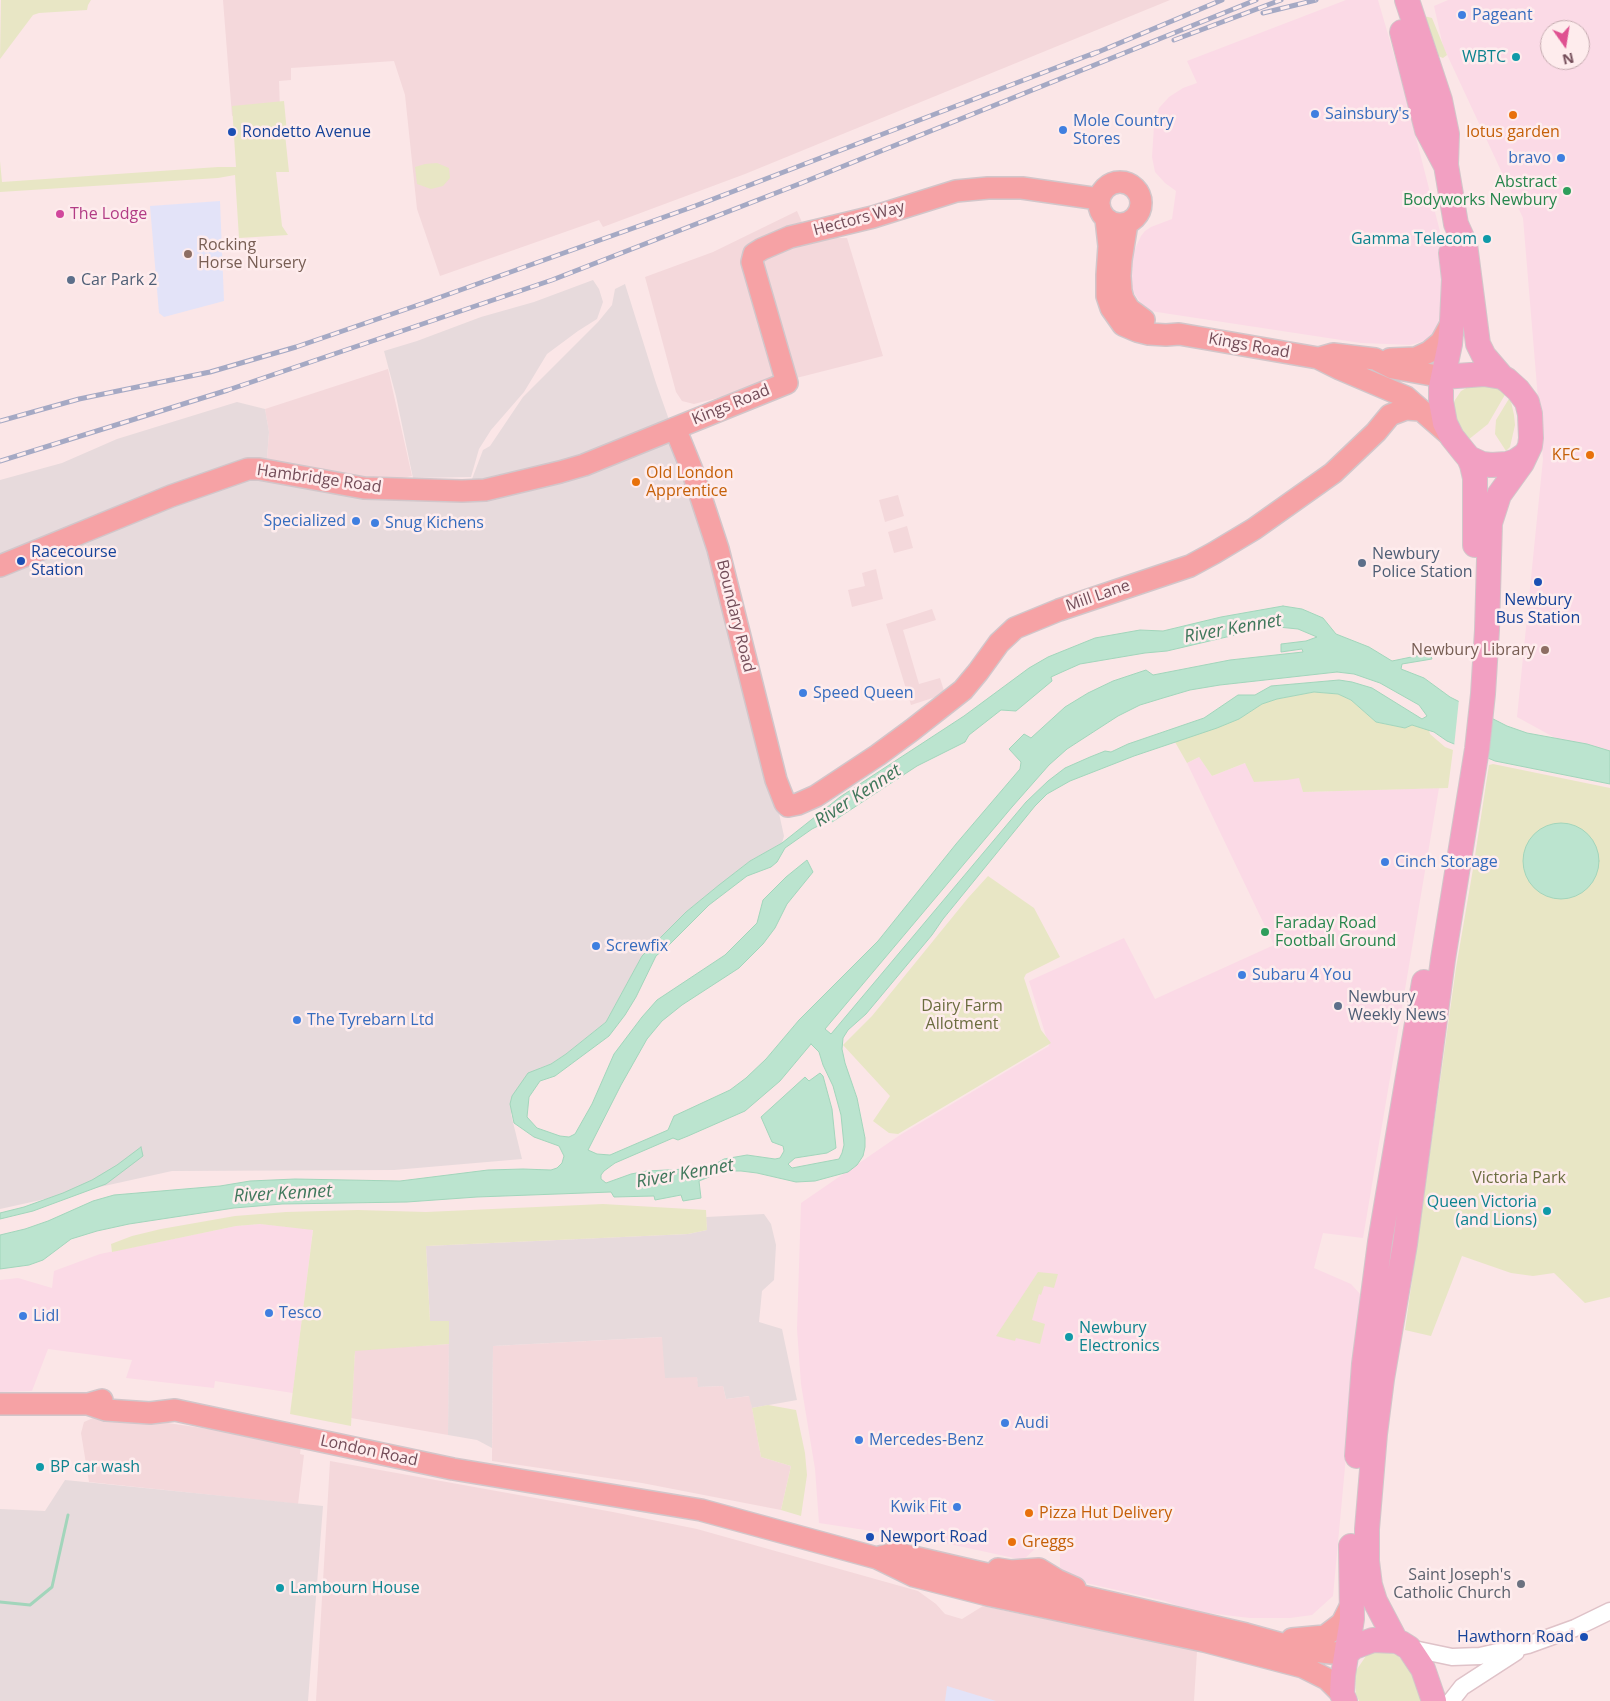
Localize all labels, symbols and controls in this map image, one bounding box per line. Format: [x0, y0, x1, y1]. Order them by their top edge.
place label: Pageant [1472, 5, 1533, 25]
marker: Pageant [1456, 9, 1468, 21]
north arrow [1540, 20, 1590, 70]
place label: WBTC [1462, 47, 1506, 67]
text: N [1561, 49, 1576, 70]
marker: WBTC [1510, 51, 1522, 63]
place label: Sainsbury's [1325, 104, 1409, 124]
marker: Sainsbury's [1309, 108, 1321, 120]
marker: lotus garden [1507, 109, 1519, 121]
place label: Mole Country Stores [1073, 111, 1174, 149]
place label: Rondetto Avenue [242, 122, 371, 142]
place label: lotus garden [1466, 122, 1560, 142]
marker: Mole Country Stores [1057, 124, 1069, 136]
marker: Rondetto Avenue [226, 126, 238, 138]
place label: bravo [1508, 148, 1551, 168]
marker: bravo [1555, 152, 1567, 164]
place label: Abstract Bodyworks Newbury [1403, 172, 1557, 210]
marker: Abstract Bodyworks Newbury [1561, 185, 1573, 197]
street label: Hectors Way [811, 198, 907, 240]
place label: The Lodge [70, 204, 147, 224]
marker: The Lodge [54, 208, 66, 220]
place label: Gamma Telecom [1351, 229, 1477, 249]
marker: Gamma Telecom [1481, 233, 1493, 245]
place label: Rocking Horse Nursery [198, 235, 306, 273]
marker: Rocking Horse Nursery [182, 248, 194, 260]
place label: Car Park 2 [81, 270, 157, 290]
marker: Car Park 2 [65, 274, 77, 286]
street label: Kings Road [1207, 329, 1291, 363]
street label: Kings Road [689, 381, 773, 429]
place label: KFC [1552, 445, 1580, 465]
marker: KFC [1584, 449, 1596, 461]
street label: Hambridge Road [255, 461, 383, 497]
place label: Old London Apprentice [646, 463, 733, 501]
marker: Old London Apprentice [630, 476, 642, 488]
place label: Specialized [264, 511, 346, 531]
place label: Snug Kichens [385, 513, 484, 533]
marker: Specialized [350, 515, 362, 527]
marker: Snug Kichens [369, 517, 381, 529]
place label: Racecourse Station [31, 542, 117, 580]
place label: Newbury Police Station [1372, 544, 1473, 582]
marker: Racecourse Station [15, 555, 27, 567]
marker: Newbury Police Station [1356, 557, 1368, 569]
street label: Boundary Road [712, 558, 758, 674]
street label: Mill Lane [1063, 576, 1133, 616]
marker: Newbury Bus Station [1532, 576, 1544, 588]
place label: Newbury Bus Station [1496, 590, 1580, 628]
water label: River Kennet [1183, 610, 1283, 648]
place label: Newbury Library [1411, 640, 1535, 660]
marker: Newbury Library [1539, 644, 1551, 656]
place label: Speed Queen [813, 683, 914, 703]
marker: Speed Queen [797, 687, 809, 699]
water label: River Kennet [811, 760, 905, 832]
place label: Cinch Storage [1395, 852, 1498, 872]
marker: Cinch Storage [1379, 856, 1391, 868]
place label: Faraday Road Football Ground [1275, 913, 1396, 951]
marker: Faraday Road Football Ground [1259, 926, 1271, 938]
place label: Screwfix [606, 936, 668, 956]
marker: Screwfix [590, 940, 602, 952]
place label: Subaru 4 You [1252, 965, 1351, 985]
marker: Subaru 4 You [1236, 969, 1248, 981]
place label: Newbury Weekly News [1348, 987, 1446, 1025]
park label: Dairy Farm Allotment [921, 996, 1003, 1034]
marker: Newbury Weekly News [1332, 1000, 1344, 1012]
place label: The Tyrebarn Ltd [307, 1010, 434, 1030]
marker: The Tyrebarn Ltd [291, 1014, 303, 1026]
water label: River Kennet [635, 1155, 735, 1193]
park label: Victoria Park [1472, 1168, 1566, 1188]
water label: River Kennet [233, 1181, 333, 1207]
place label: Queen Victoria (and Lions) [1427, 1192, 1537, 1230]
marker: Queen Victoria (and Lions) [1541, 1205, 1553, 1217]
place label: Tesco [279, 1303, 322, 1323]
place label: Lidl [33, 1306, 59, 1326]
marker: Tesco [263, 1307, 275, 1319]
marker: Lidl [17, 1310, 29, 1322]
place label: Newbury Electronics [1079, 1318, 1160, 1356]
marker: Newbury Electronics [1063, 1331, 1075, 1343]
place label: Audi [1015, 1413, 1049, 1433]
marker: Audi [999, 1417, 1011, 1429]
place label: Mercedes-Benz [869, 1430, 984, 1450]
street label: London Road [318, 1431, 420, 1471]
marker: Mercedes-Benz [853, 1434, 865, 1446]
place label: BP car wash [50, 1457, 140, 1477]
marker: BP car wash [34, 1461, 46, 1473]
place label: Kwik Fit [890, 1497, 947, 1517]
marker: Kwik Fit [951, 1501, 963, 1513]
place label: Pizza Hut Delivery [1039, 1503, 1172, 1523]
marker: Pizza Hut Delivery [1023, 1507, 1035, 1519]
place label: Newport Road [880, 1527, 987, 1547]
marker: Newport Road [864, 1531, 876, 1543]
place label: Greggs [1022, 1532, 1074, 1552]
marker: Greggs [1006, 1536, 1018, 1548]
place label: Saint Joseph's Catholic Church [1393, 1565, 1511, 1603]
place label: Lambourn House [290, 1578, 420, 1598]
marker: Saint Joseph's Catholic Church [1515, 1578, 1527, 1590]
marker: Lambourn House [274, 1582, 286, 1594]
place label: Hawthorn Road [1457, 1627, 1574, 1647]
marker: Hawthorn Road [1578, 1631, 1590, 1643]

